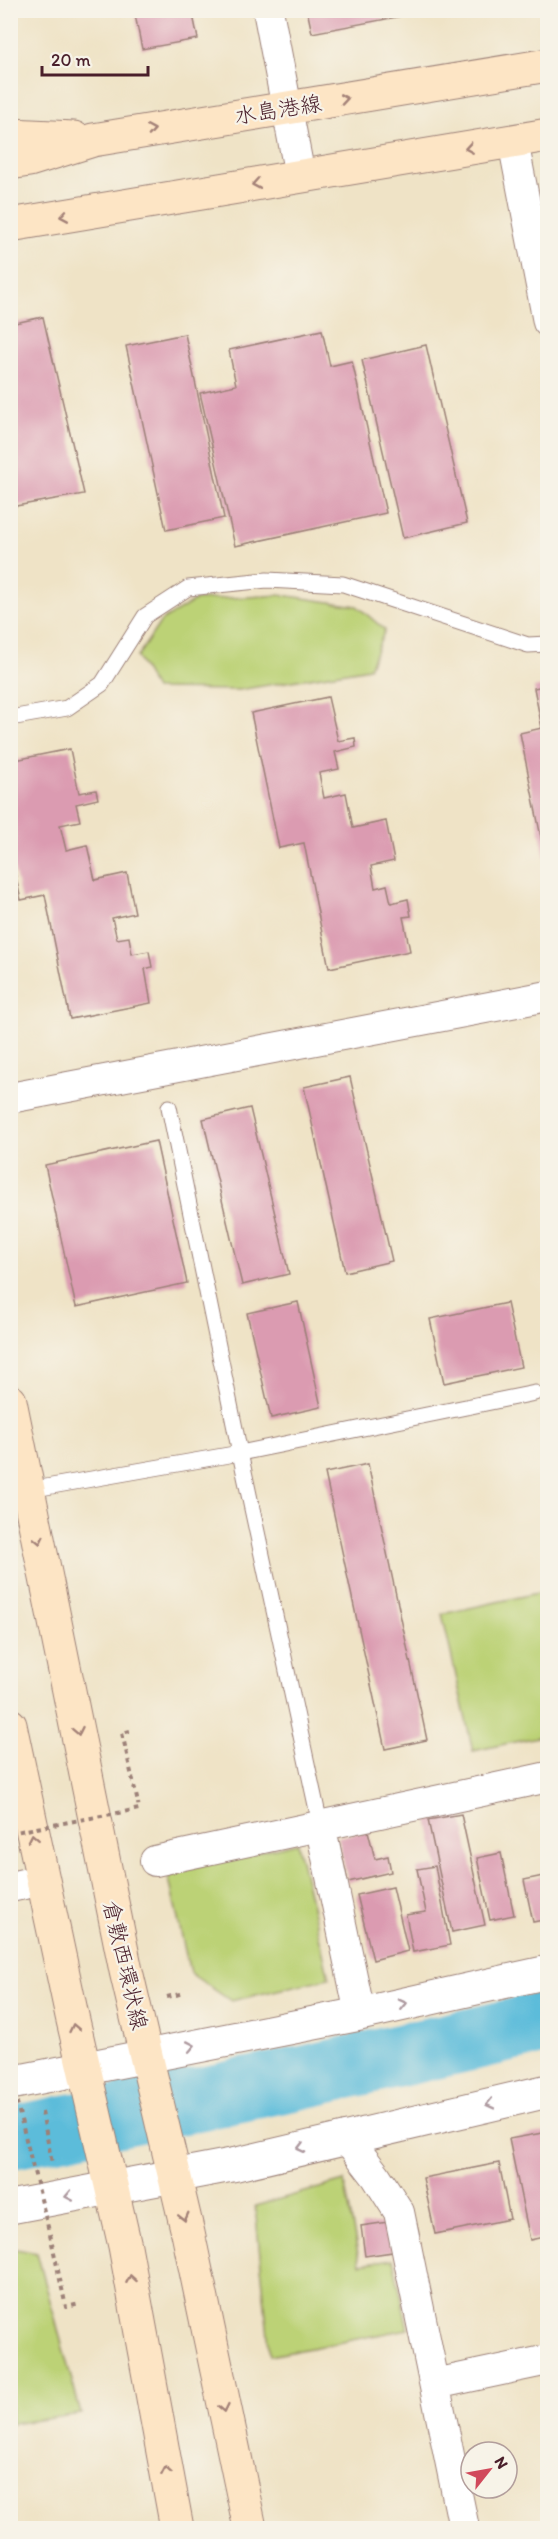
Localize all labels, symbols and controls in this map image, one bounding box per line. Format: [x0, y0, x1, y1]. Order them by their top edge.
scale bar [42, 39, 148, 77]
text: 20 m [51, 49, 91, 71]
street label: 水島港線 [233, 89, 324, 130]
one-way arrow [339, 93, 348, 105]
one-way arrow [146, 124, 156, 137]
one-way arrow [465, 142, 474, 154]
one-way arrow [251, 177, 261, 189]
one-way arrow [59, 210, 68, 222]
one-way arrow [32, 1535, 45, 1545]
one-way arrow [71, 1726, 84, 1736]
one-way arrow [28, 1833, 41, 1843]
street label: 倉敷西環状線 [98, 1898, 154, 2032]
one-way arrow [398, 1998, 408, 2011]
one-way arrow [69, 2024, 82, 2034]
one-way arrow [186, 2040, 196, 2053]
one-way arrow [486, 2096, 496, 2109]
one-way arrow [296, 2140, 306, 2153]
one-way arrow [64, 2189, 74, 2202]
one-way arrow [177, 2211, 190, 2221]
one-way arrow [125, 2275, 138, 2285]
one-way arrow [217, 2402, 230, 2412]
north arrow [459, 2440, 519, 2500]
text: N [491, 2453, 512, 2472]
one-way arrow [160, 2466, 173, 2476]

